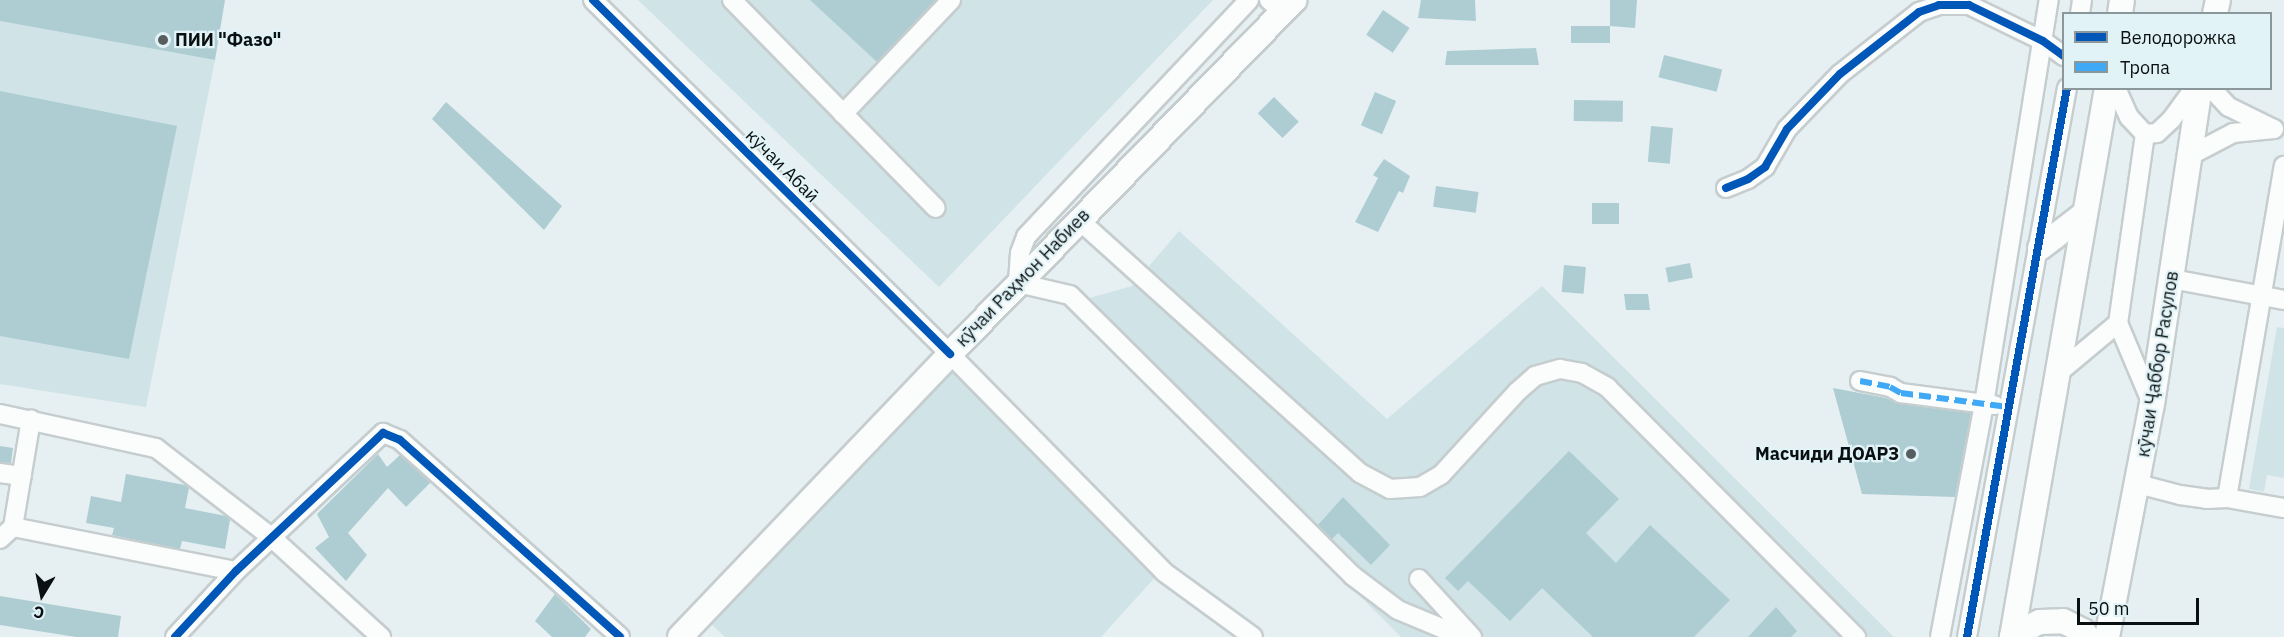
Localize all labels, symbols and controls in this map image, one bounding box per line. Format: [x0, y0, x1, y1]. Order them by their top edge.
legend [2062, 12, 2272, 90]
text: Велодорожка [2120, 26, 2236, 49]
place label: ПИИ "Фазо" [175, 29, 281, 51]
marker: ПИИ "Фазо" [156, 33, 170, 47]
text: Тропа [2120, 56, 2170, 79]
street label: кӯчаи Абаӣ [741, 125, 823, 207]
street label: кӯчаи Раҳмон Набиев [951, 204, 1095, 352]
street label: кӯчаи Ҷаббор Расулов [2133, 269, 2183, 459]
place label: Масчиди ДОАРЗ [1755, 443, 1899, 465]
marker: Масчиди ДОАРЗ [1904, 447, 1918, 461]
north arrow [12, 565, 72, 625]
scale bar [2080, 586, 2202, 624]
text: 50 m [2088, 597, 2130, 620]
text: С [32, 602, 46, 623]

